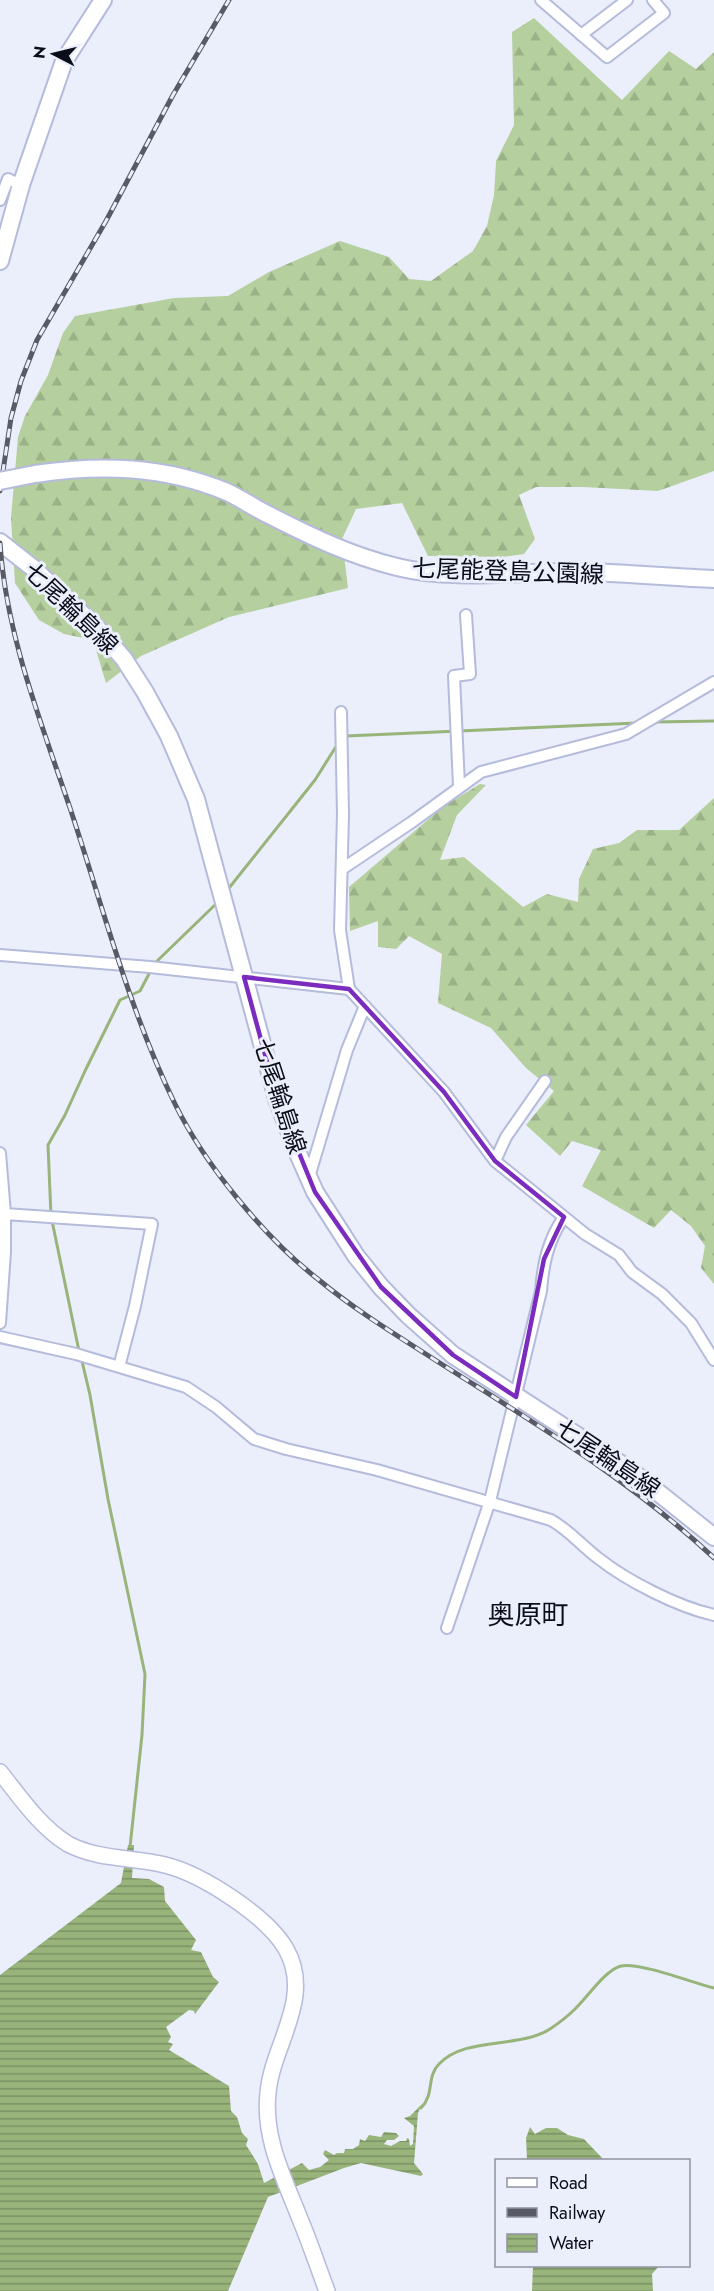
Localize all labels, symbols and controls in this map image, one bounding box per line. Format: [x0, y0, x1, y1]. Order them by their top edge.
north arrow [24, 24, 84, 84]
text: N [27, 45, 52, 60]
street label: 七尾能登島公園線 [411, 550, 605, 592]
street label: 七尾輪島線 [16, 554, 126, 662]
street label: 七尾輪島線 [245, 1034, 315, 1158]
street label: 七尾輪島線 [548, 1410, 668, 1506]
district label: 奥原町 [488, 1595, 569, 1634]
legend [495, 2159, 690, 2267]
text: Road [549, 2170, 588, 2196]
text: Railway [549, 2200, 605, 2226]
text: Water [549, 2230, 594, 2256]

